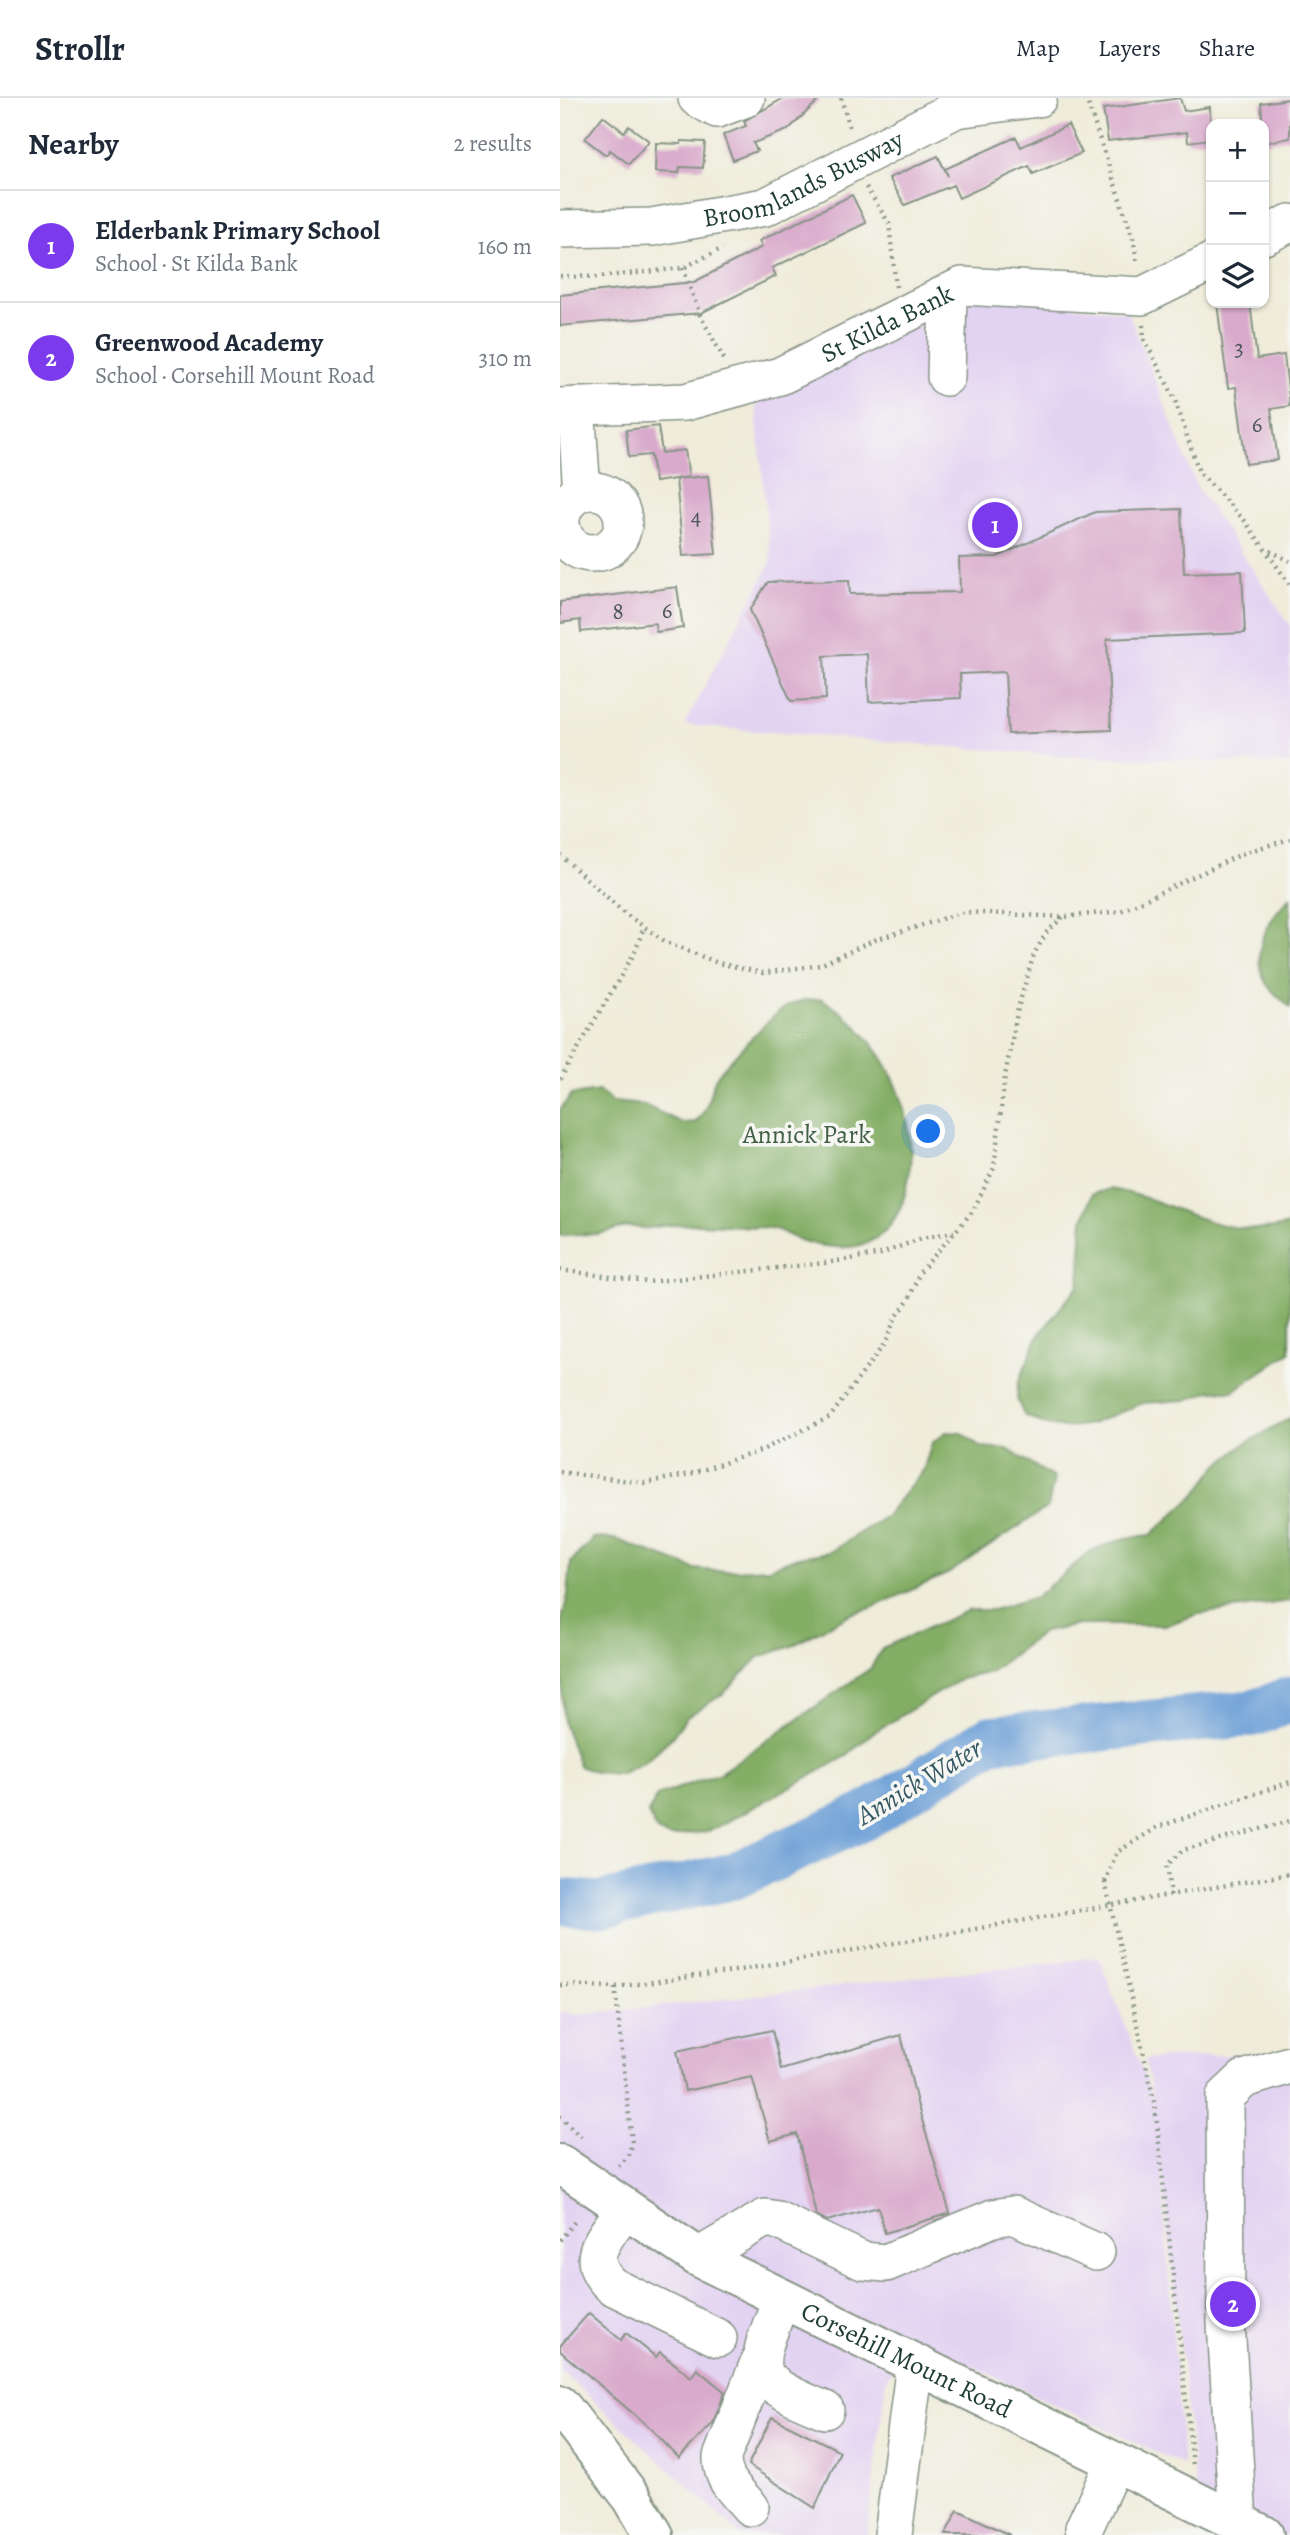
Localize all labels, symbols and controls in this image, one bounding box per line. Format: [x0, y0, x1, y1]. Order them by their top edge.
text: Strollr [35, 26, 125, 71]
text: Map [1016, 32, 1060, 64]
text: Layers [1098, 32, 1161, 64]
text: Share [1199, 32, 1255, 64]
map controls [1206, 119, 1269, 308]
button: + [1206, 119, 1269, 182]
street label: Broomlands Busway [700, 121, 910, 235]
text: Nearby [28, 124, 119, 164]
text: 2 results [454, 128, 532, 159]
button: − [1206, 182, 1269, 245]
text: Elderbank Primary School [95, 213, 380, 248]
text: 1 [47, 231, 55, 262]
text: 160 m [478, 231, 532, 262]
button: layers [1206, 245, 1269, 308]
text: School · St Kilda Bank [95, 248, 298, 279]
street label: St Kilda Bank [815, 276, 959, 371]
text: Greenwood Academy [95, 325, 323, 360]
house number: 3 [1234, 333, 1244, 364]
text: 2 [45, 343, 57, 374]
text: 310 m [479, 343, 532, 374]
text: School · Corsehill Mount Road [95, 360, 375, 391]
house number: 6 [1252, 409, 1262, 440]
pin: 1 [972, 499, 1018, 551]
house number: 4 [691, 501, 701, 532]
house number: 6 [662, 595, 672, 626]
house number: 8 [612, 596, 624, 627]
your location [911, 1114, 945, 1148]
park label: Annick Park [742, 1117, 871, 1152]
water label: Annick Water [847, 1729, 990, 1835]
pin: 2 [1210, 2278, 1256, 2330]
street label: Corsehill Mount Road [796, 2293, 1018, 2426]

